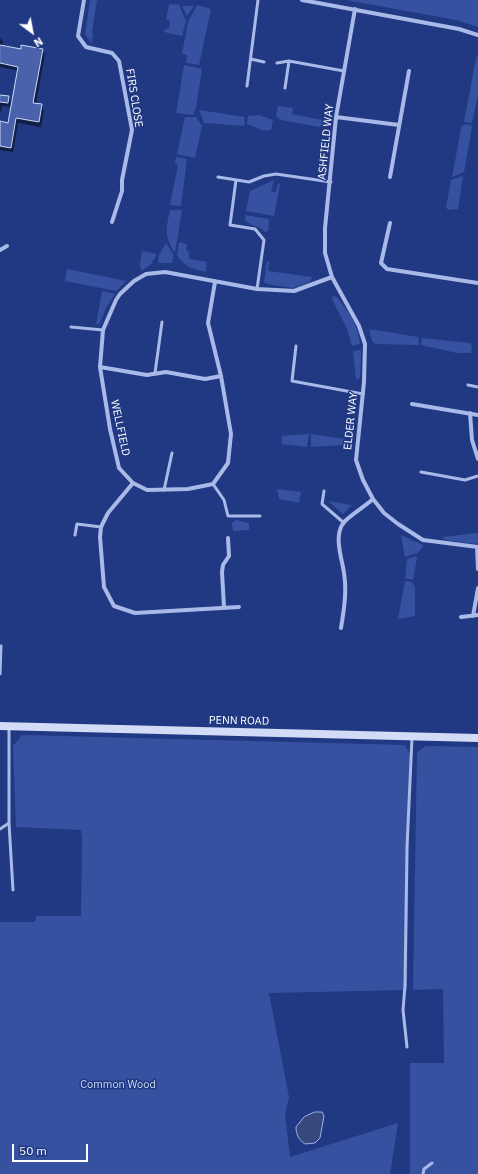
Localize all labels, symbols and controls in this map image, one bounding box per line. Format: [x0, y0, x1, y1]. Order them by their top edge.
north arrow [12, 12, 52, 52]
text: N [31, 34, 45, 50]
street label: FIRS CLOSE [123, 68, 145, 128]
street label: ASHFIELD WAY [315, 103, 337, 181]
street label: ELDER WAY [341, 391, 361, 451]
street label: WELLFIELD [108, 399, 132, 457]
street label: PENN ROAD [209, 714, 269, 728]
park label: Common Wood [80, 1078, 156, 1092]
scale bar [14, 1136, 90, 1162]
text: 50 m [19, 1143, 47, 1158]

